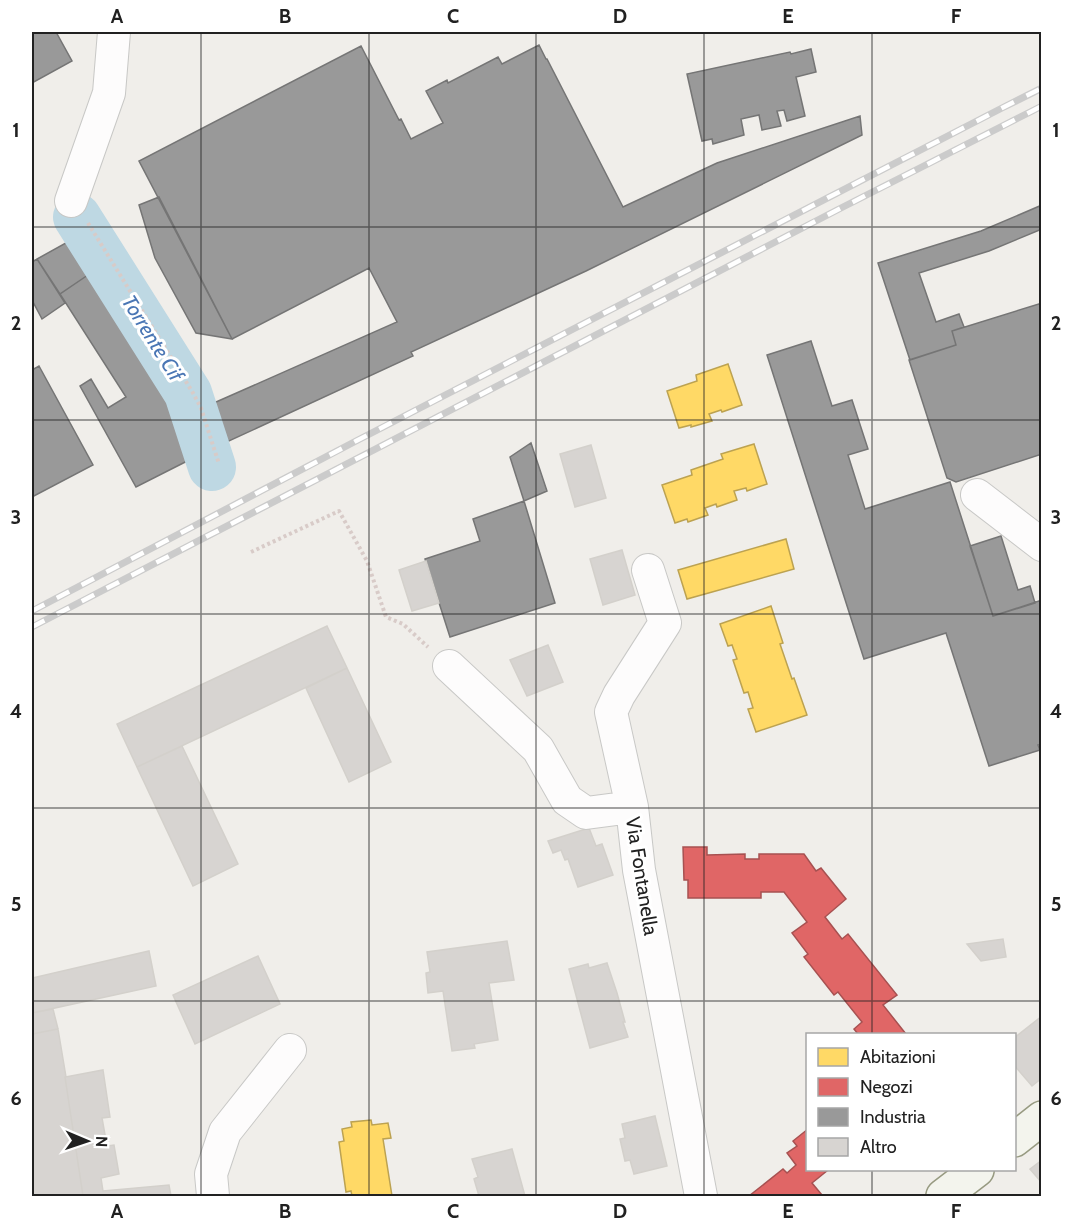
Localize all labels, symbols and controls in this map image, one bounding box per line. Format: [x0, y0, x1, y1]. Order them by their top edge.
text: A [111, 4, 124, 28]
text: B [279, 4, 291, 28]
text: C [447, 4, 459, 28]
text: D [613, 4, 627, 28]
text: E [782, 4, 794, 28]
text: F [951, 4, 962, 28]
text: 1 [12, 118, 20, 142]
text: 1 [1052, 118, 1060, 142]
water label: Torrente Cif [117, 290, 190, 387]
text: 2 [11, 311, 21, 335]
text: 2 [1051, 311, 1061, 335]
text: 3 [11, 505, 21, 529]
text: 3 [1051, 505, 1061, 529]
text: 4 [10, 699, 22, 723]
text: 4 [1050, 699, 1062, 723]
street label: Via Fontanella [621, 815, 663, 937]
text: 5 [11, 892, 21, 916]
text: 5 [1051, 892, 1061, 916]
legend [806, 1033, 1016, 1171]
text: Abitazioni [860, 1046, 936, 1068]
text: Negozi [860, 1076, 913, 1098]
text: 6 [10, 1086, 22, 1110]
text: 6 [1050, 1086, 1062, 1110]
text: Industria [860, 1106, 926, 1128]
north arrow [57, 1111, 117, 1171]
text: N [92, 1136, 111, 1147]
text: Altro [860, 1136, 897, 1158]
text: A [111, 1199, 124, 1223]
text: B [279, 1199, 291, 1223]
text: C [447, 1199, 459, 1223]
text: D [613, 1199, 627, 1223]
text: E [782, 1199, 794, 1223]
text: F [951, 1199, 962, 1223]

